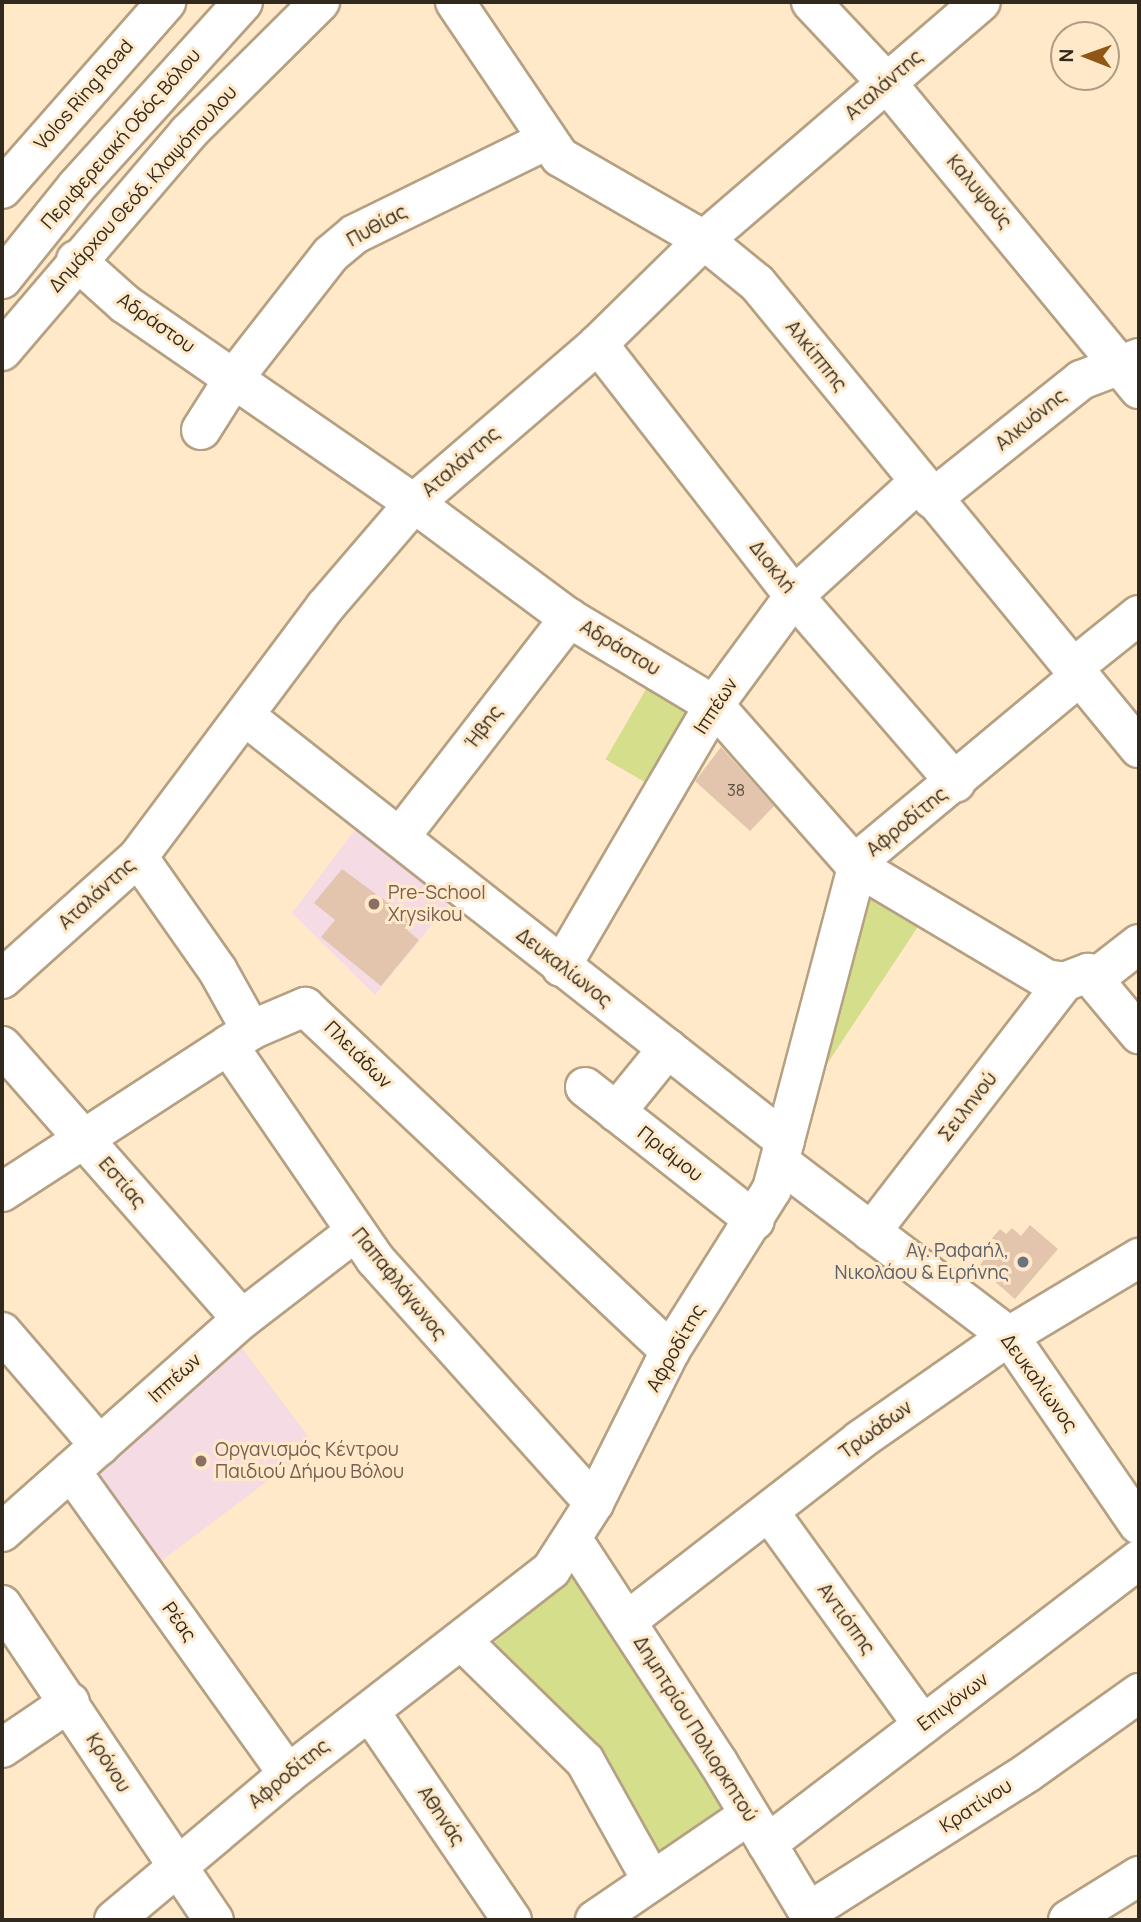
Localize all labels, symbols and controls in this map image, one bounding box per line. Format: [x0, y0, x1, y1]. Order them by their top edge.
north arrow [1050, 21, 1120, 91]
street label: Volos Ring Road [30, 35, 138, 155]
street label: Περιφερειακή Οδός Βόλου [36, 44, 206, 234]
street label: Αταλάντης [841, 45, 927, 125]
text: N [1053, 49, 1079, 63]
street label: Δημάρχου Θεόδ. Κλαψόπουλου [44, 81, 242, 297]
street label: Καλυψούς [942, 151, 1016, 233]
street label: Πυθίας [343, 200, 411, 252]
street label: Αδράστου [113, 288, 199, 358]
street label: Αλκίππης [781, 316, 851, 396]
street label: Αλκυόνης [991, 384, 1071, 456]
street label: Αταλάντης [418, 422, 504, 502]
street label: Διοκλή [744, 536, 800, 598]
street label: Αδράστου [576, 615, 664, 681]
street label: Ιππέων [689, 674, 743, 738]
street label: Ήβης [460, 701, 508, 753]
house number: 38 [727, 780, 745, 800]
street label: Αφροδίτης [862, 783, 952, 861]
street label: Αταλάντης [54, 854, 140, 934]
place label: Pre-School Xrysikou [388, 882, 486, 926]
marker: Pre-School Xrysikou [366, 896, 382, 912]
street label: Δευκαλίωνος [512, 924, 616, 1012]
street label: Πλειάδων [320, 1017, 396, 1093]
street label: Σειληνού [934, 1068, 1002, 1146]
street label: Πριάμου [633, 1122, 707, 1186]
street label: Εστίας [94, 1153, 150, 1213]
street label: Παπαφλάγωνος [347, 1224, 451, 1344]
place label: Αγ. Ραφαήλ, Νικολάου & Ειρήνης [835, 1240, 1009, 1284]
marker: Αγ. Ραφαήλ, Νικολάου & Ειρήνης [1015, 1254, 1031, 1270]
street label: Αφροδίτης [642, 1300, 710, 1396]
street label: Δευκαλίωνος [996, 1330, 1082, 1436]
street label: Ιππέων [144, 1349, 206, 1407]
street label: Τρωάδων [835, 1396, 917, 1464]
place label: Οργανισμός Κέντρου Παιδιού Δήμου Βόλου [215, 1439, 404, 1483]
marker: Οργανισμός Κέντρου Παιδιού Δήμου Βόλου [193, 1453, 209, 1469]
street label: Αντιόπης [813, 1579, 879, 1659]
street label: Ρέας [157, 1598, 201, 1646]
street label: Δημητρίου Πολιορκητού [629, 1632, 761, 1826]
street label: Επιγόνων [913, 1668, 993, 1736]
street label: Κρόνου [81, 1729, 135, 1797]
street label: Αφροδίτης [244, 1735, 334, 1813]
street label: Κρατίνου [936, 1774, 1016, 1838]
street label: Αθηνάς [413, 1782, 469, 1850]

